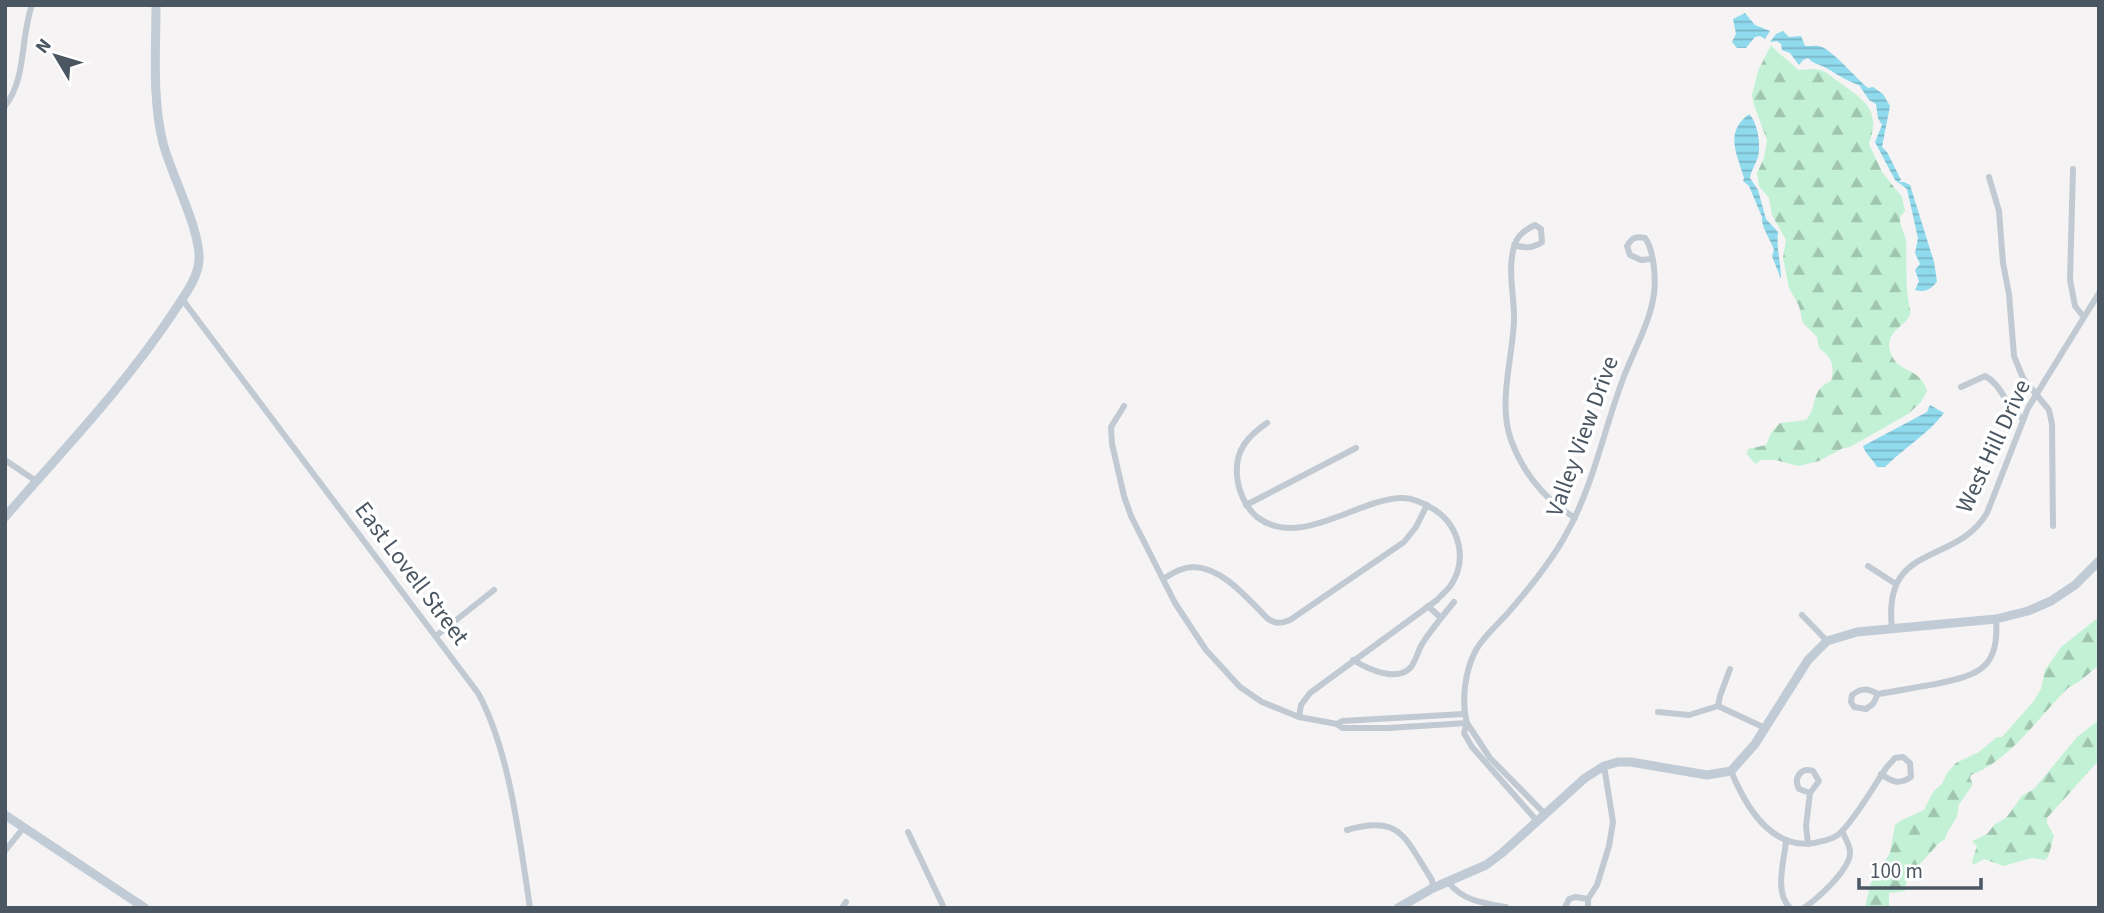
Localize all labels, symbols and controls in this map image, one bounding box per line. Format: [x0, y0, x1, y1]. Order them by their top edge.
north arrow [21, 21, 91, 91]
text: N [29, 33, 58, 60]
street label: Valley View Drive [1537, 351, 1628, 521]
street label: West Hill Drive [1947, 374, 2040, 519]
street label: East Lovell Street [346, 494, 477, 652]
scale bar [1859, 846, 1982, 890]
text: 100 m [1870, 856, 1923, 886]

